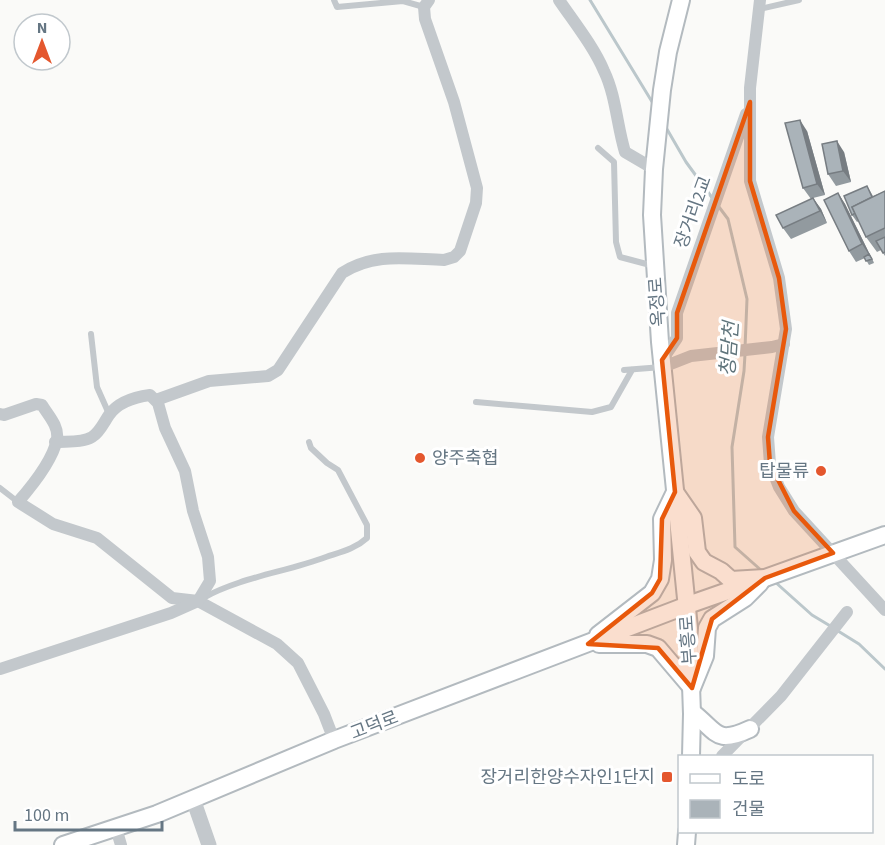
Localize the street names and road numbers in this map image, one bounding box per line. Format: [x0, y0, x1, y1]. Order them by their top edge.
street label: 장거리2교 [669, 173, 718, 252]
street label: 옥정로 [643, 276, 672, 328]
street label: 부흥로 [674, 614, 703, 666]
street label: 고덕로 [347, 705, 402, 746]

